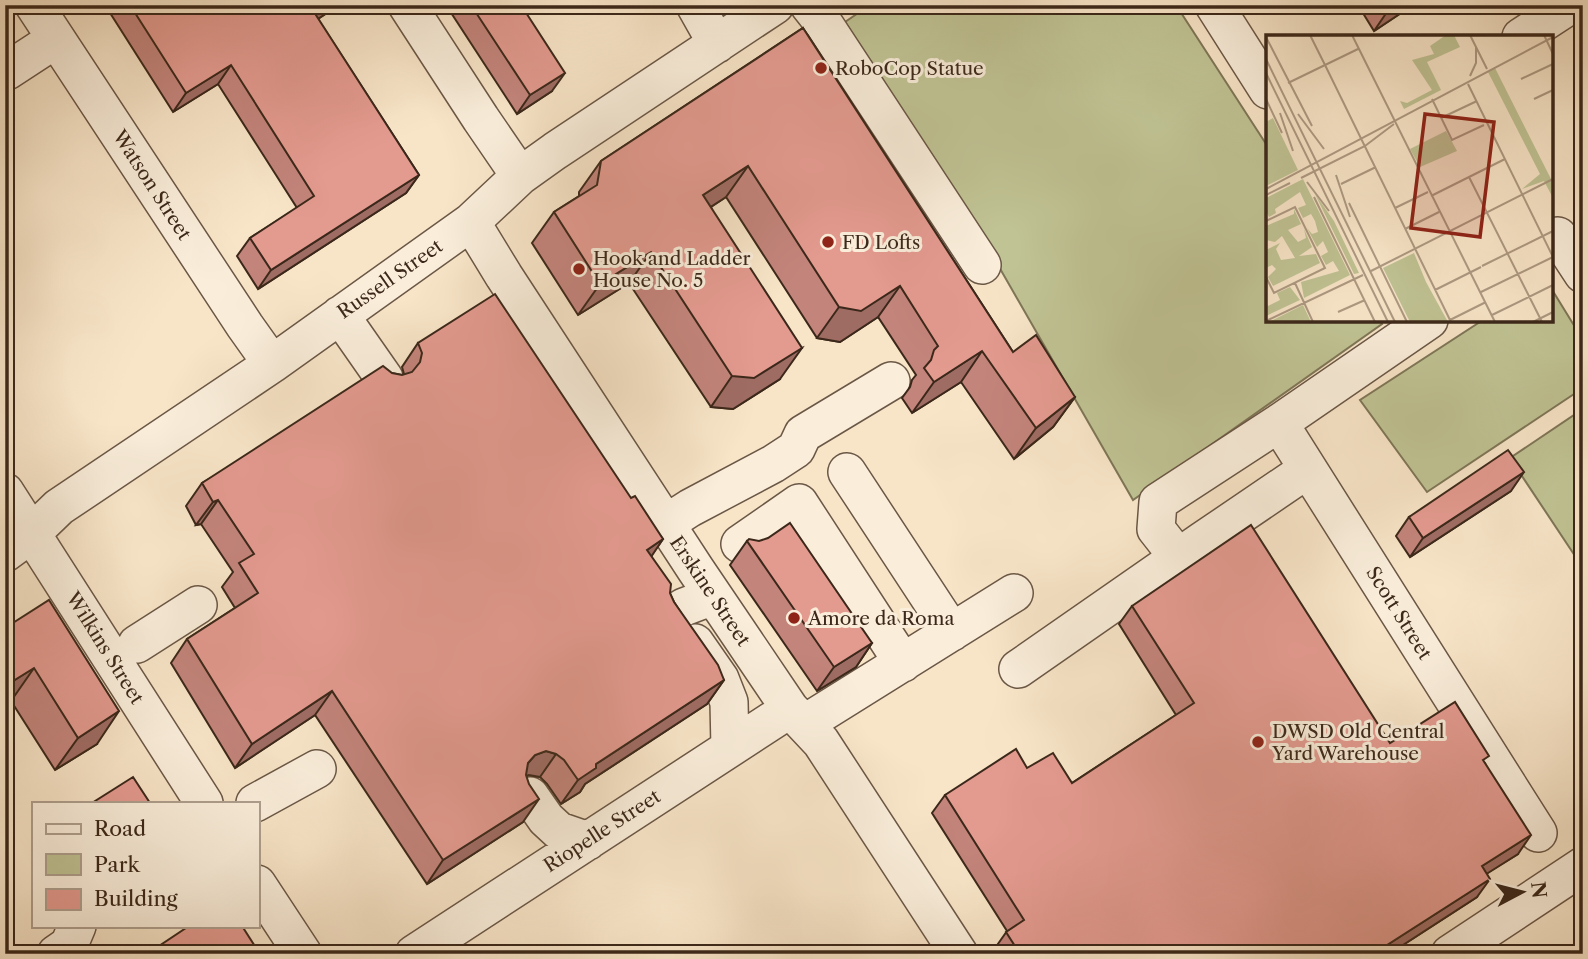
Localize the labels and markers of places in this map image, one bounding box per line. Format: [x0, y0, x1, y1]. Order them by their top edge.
place label: RoboCop Statue [835, 57, 984, 80]
marker: RoboCop Statue [813, 60, 829, 76]
place label: FD Lofts [842, 231, 920, 254]
marker: FD Lofts [820, 234, 836, 250]
place label: Hook and Ladder House No. 5 [593, 247, 751, 292]
marker: Hook and Ladder House No. 5 [571, 261, 587, 277]
place label: Amore da Roma [807, 607, 954, 630]
marker: Amore da Roma [786, 610, 802, 626]
place label: DWSD Old Central Yard Warehouse [1271, 720, 1445, 765]
marker: DWSD Old Central Yard Warehouse [1250, 734, 1266, 750]

